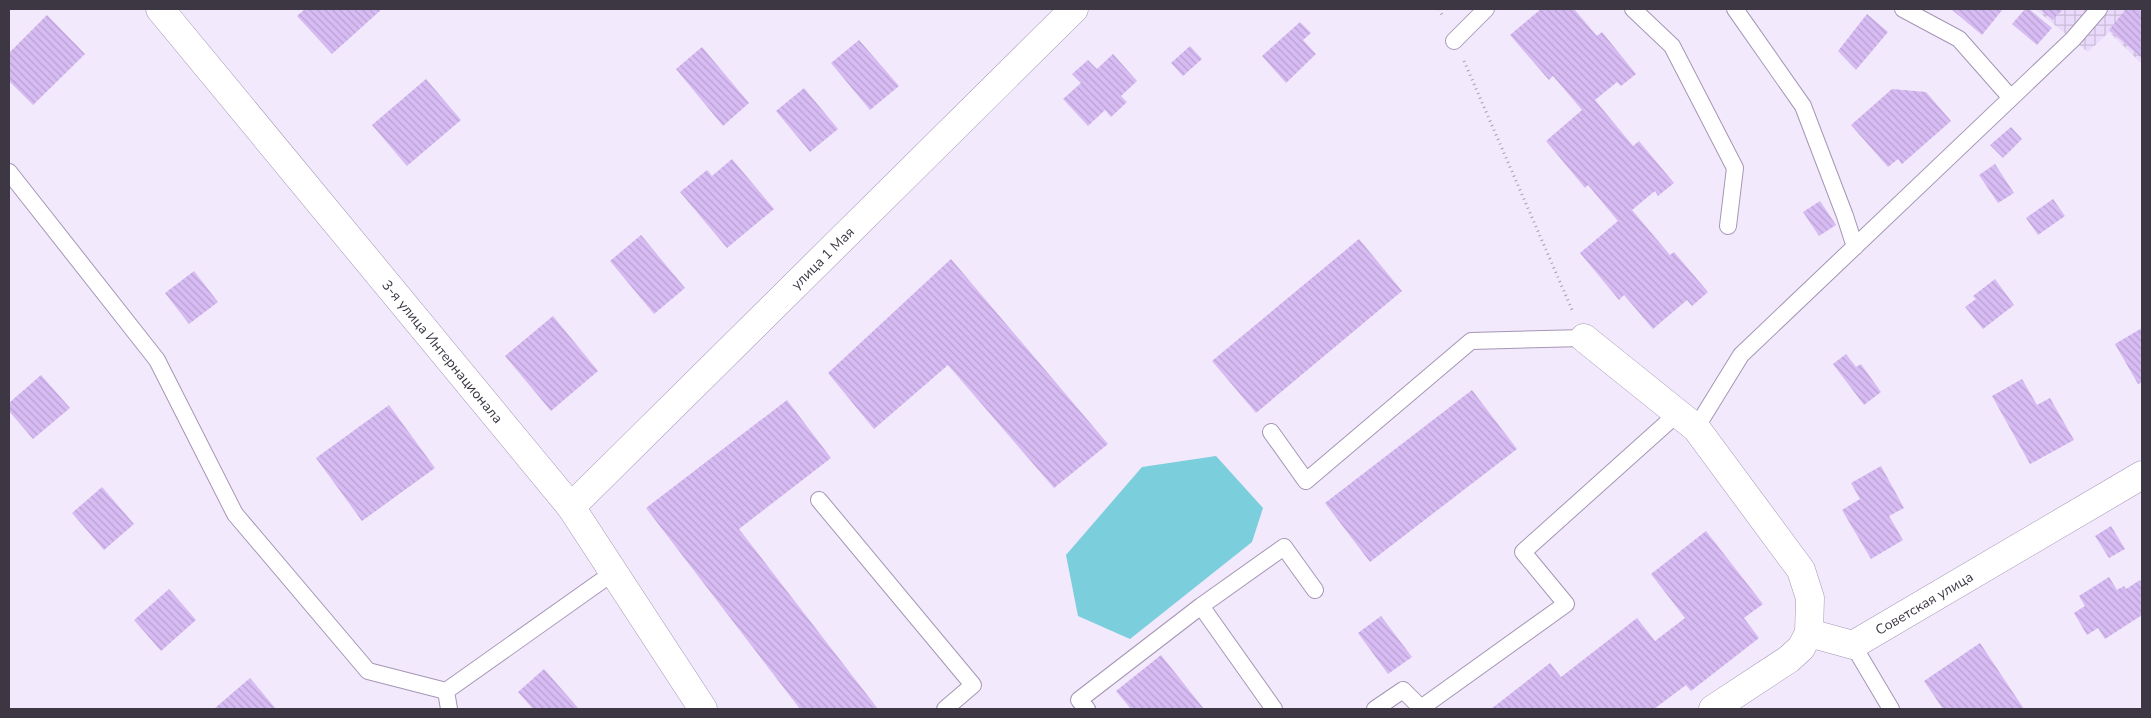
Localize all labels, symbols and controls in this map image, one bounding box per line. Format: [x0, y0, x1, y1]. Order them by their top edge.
street label: улица 1 Мая [787, 222, 858, 293]
street label: 3-я улица Интернационала [378, 276, 507, 427]
street label: Советская улица [1872, 567, 1976, 639]

